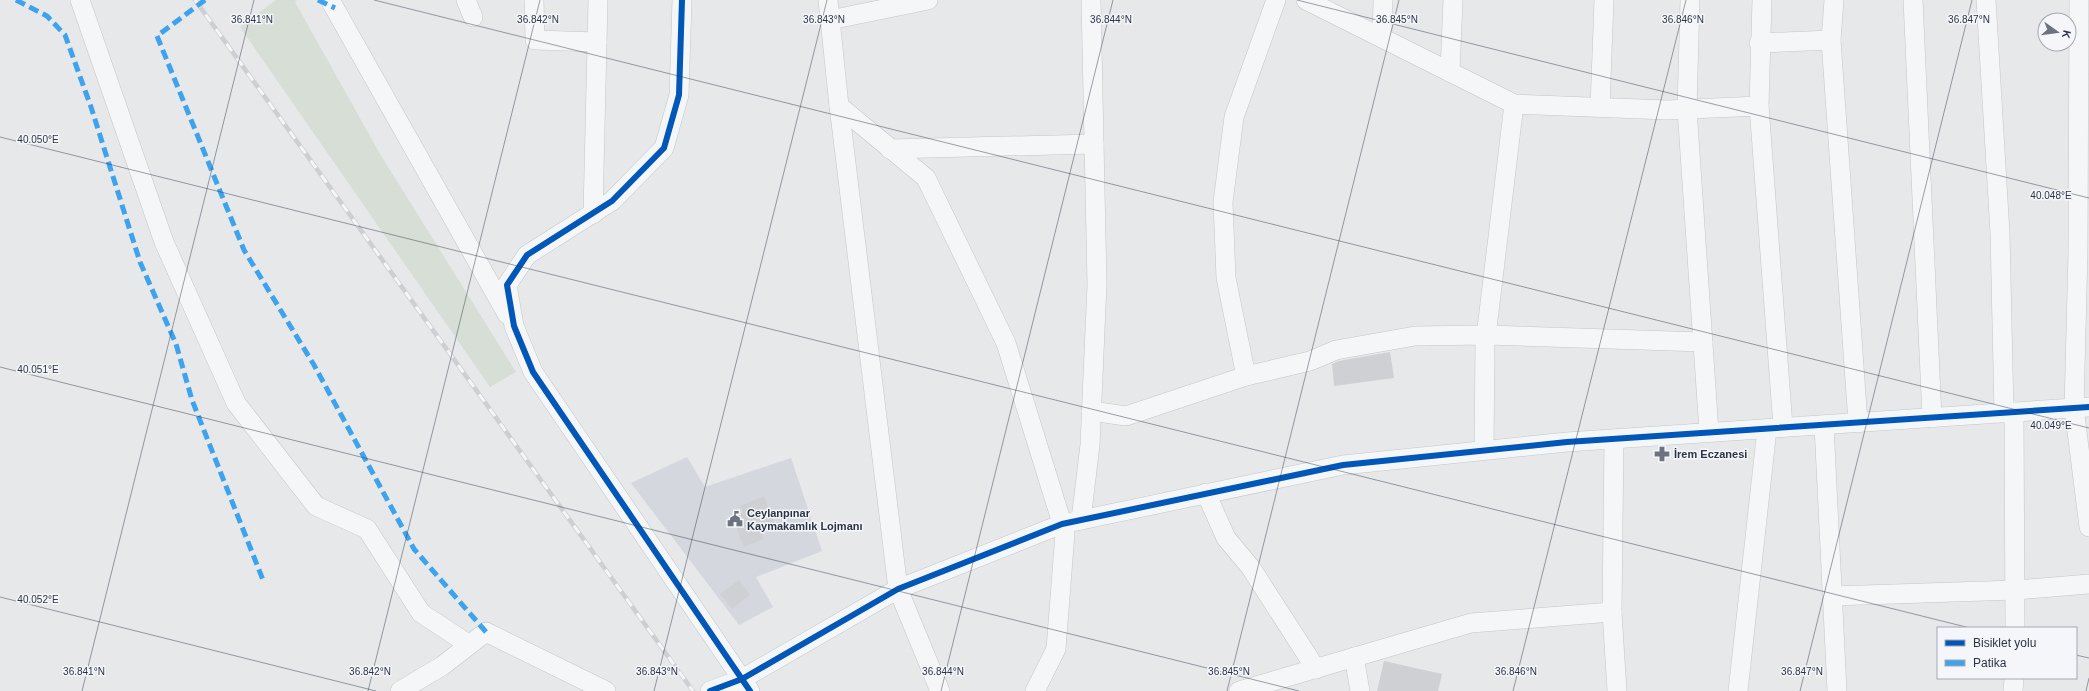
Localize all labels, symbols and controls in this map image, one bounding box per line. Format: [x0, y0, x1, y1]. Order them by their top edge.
north arrow [2037, 12, 2077, 52]
text: 36.841°N [231, 14, 273, 25]
text: 36.842°N [517, 14, 559, 25]
text: 36.843°N [803, 14, 845, 25]
text: 36.844°N [1090, 14, 1132, 25]
text: 36.845°N [1376, 14, 1418, 25]
text: 36.846°N [1662, 14, 1704, 25]
text: 36.847°N [1948, 14, 1990, 25]
text: K [2060, 29, 2073, 40]
text: 40.050°E [17, 134, 59, 145]
text: 40.048°E [2030, 190, 2072, 201]
text: 40.051°E [17, 364, 59, 375]
text: 40.049°E [2030, 420, 2072, 431]
pharmacy icon: İrem Eczanesi [1653, 445, 1671, 463]
place label: İrem Eczanesi [1674, 448, 1747, 460]
place label: Ceylanpınar Kaymakamlık Lojmanı [747, 507, 863, 532]
public building icon: Ceylanpınar Kaymakamlık Lojmanı [726, 510, 744, 528]
text: 40.052°E [17, 594, 59, 605]
legend [1937, 627, 2077, 679]
text: Bisiklet yolu [1973, 636, 2036, 650]
text: Patika [1973, 656, 2007, 670]
text: 36.841°N [63, 666, 105, 677]
text: 36.842°N [349, 666, 391, 677]
text: 36.843°N [636, 666, 678, 677]
text: 36.844°N [922, 666, 964, 677]
text: 36.845°N [1208, 666, 1250, 677]
text: 36.846°N [1495, 666, 1537, 677]
text: 36.847°N [1781, 666, 1823, 677]

